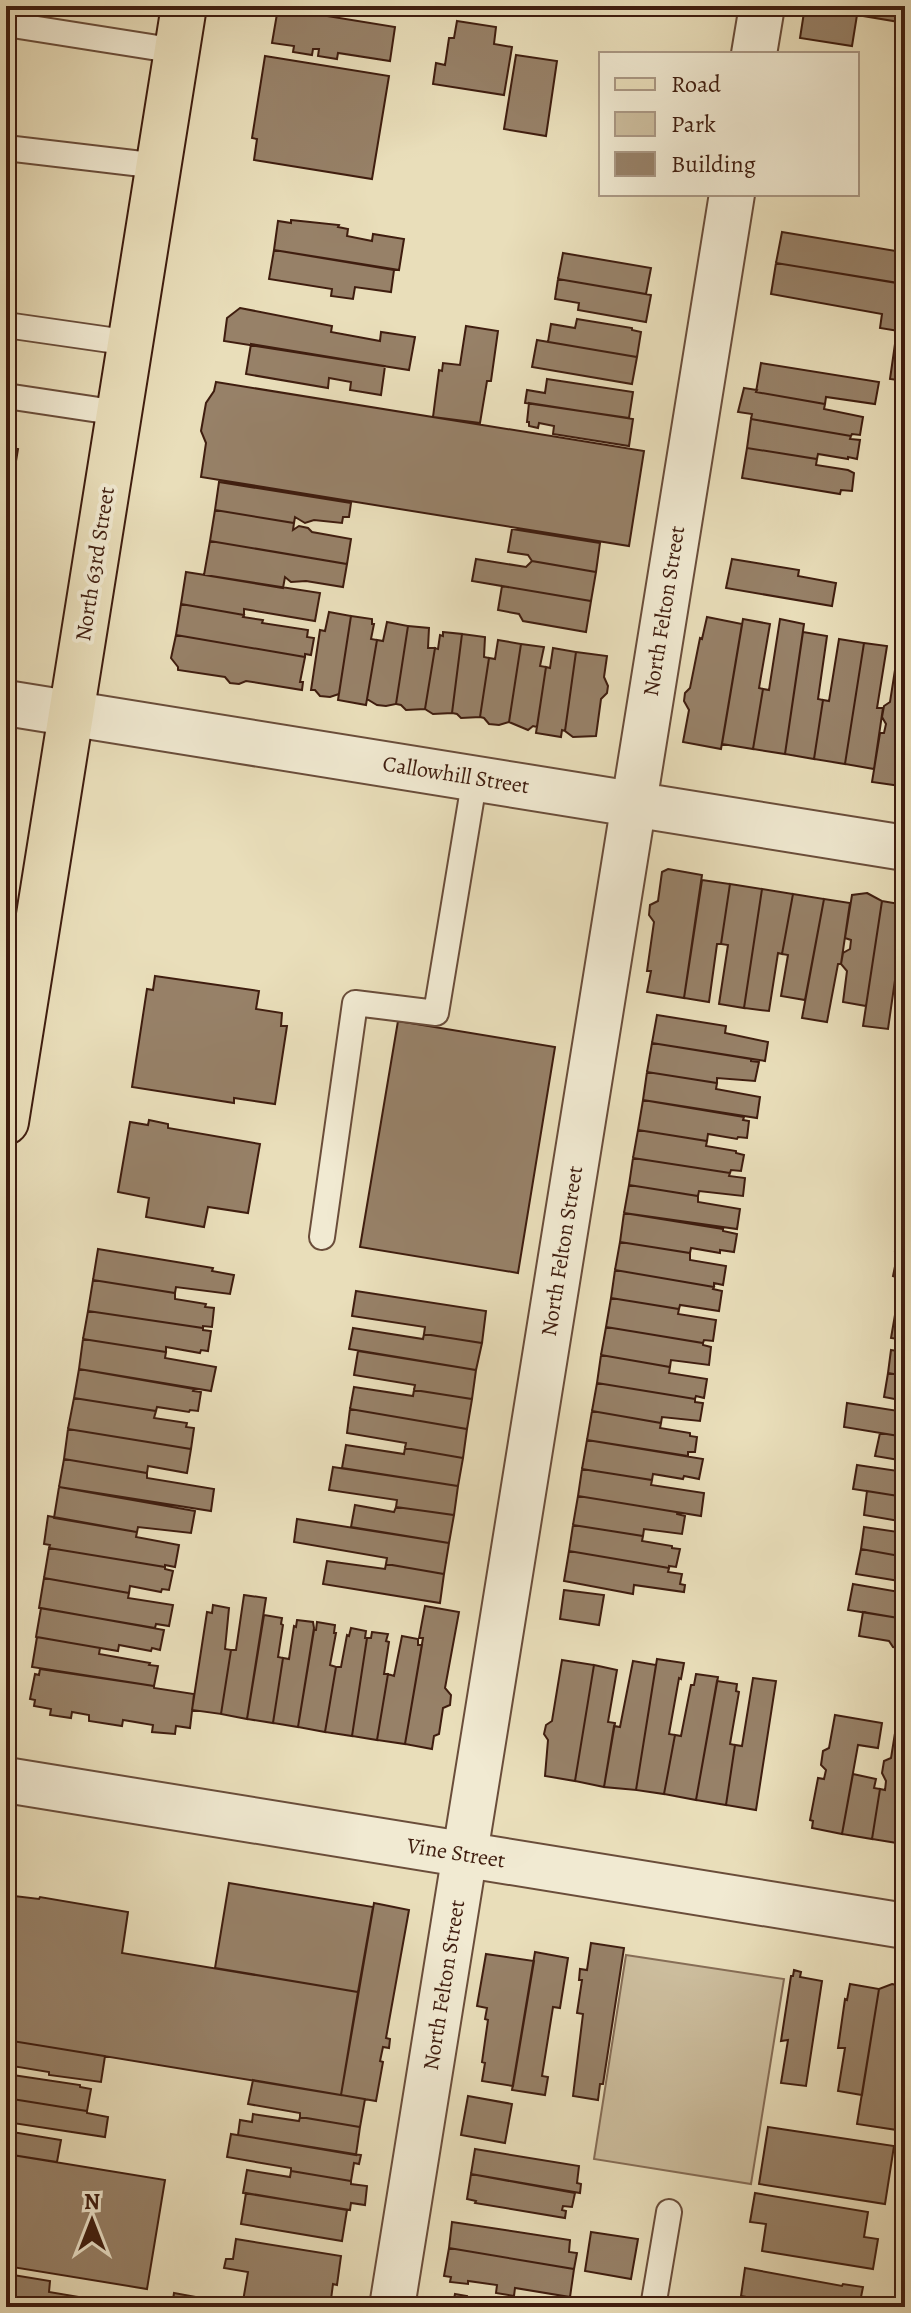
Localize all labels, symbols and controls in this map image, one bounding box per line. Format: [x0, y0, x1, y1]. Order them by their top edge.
legend [599, 52, 859, 196]
text: Road [671, 68, 721, 100]
text: Park [671, 108, 716, 140]
text: Building [671, 148, 756, 180]
street label: North 63rd Street [68, 485, 122, 643]
street label: North Felton Street [636, 524, 692, 698]
street label: Callowhill Street [381, 749, 531, 801]
street label: North Felton Street [534, 1164, 590, 1338]
street label: Vine Street [404, 1830, 507, 1876]
street label: North Felton Street [416, 1898, 472, 2072]
north arrow [52, 2181, 132, 2261]
text: N [84, 2187, 100, 2217]

